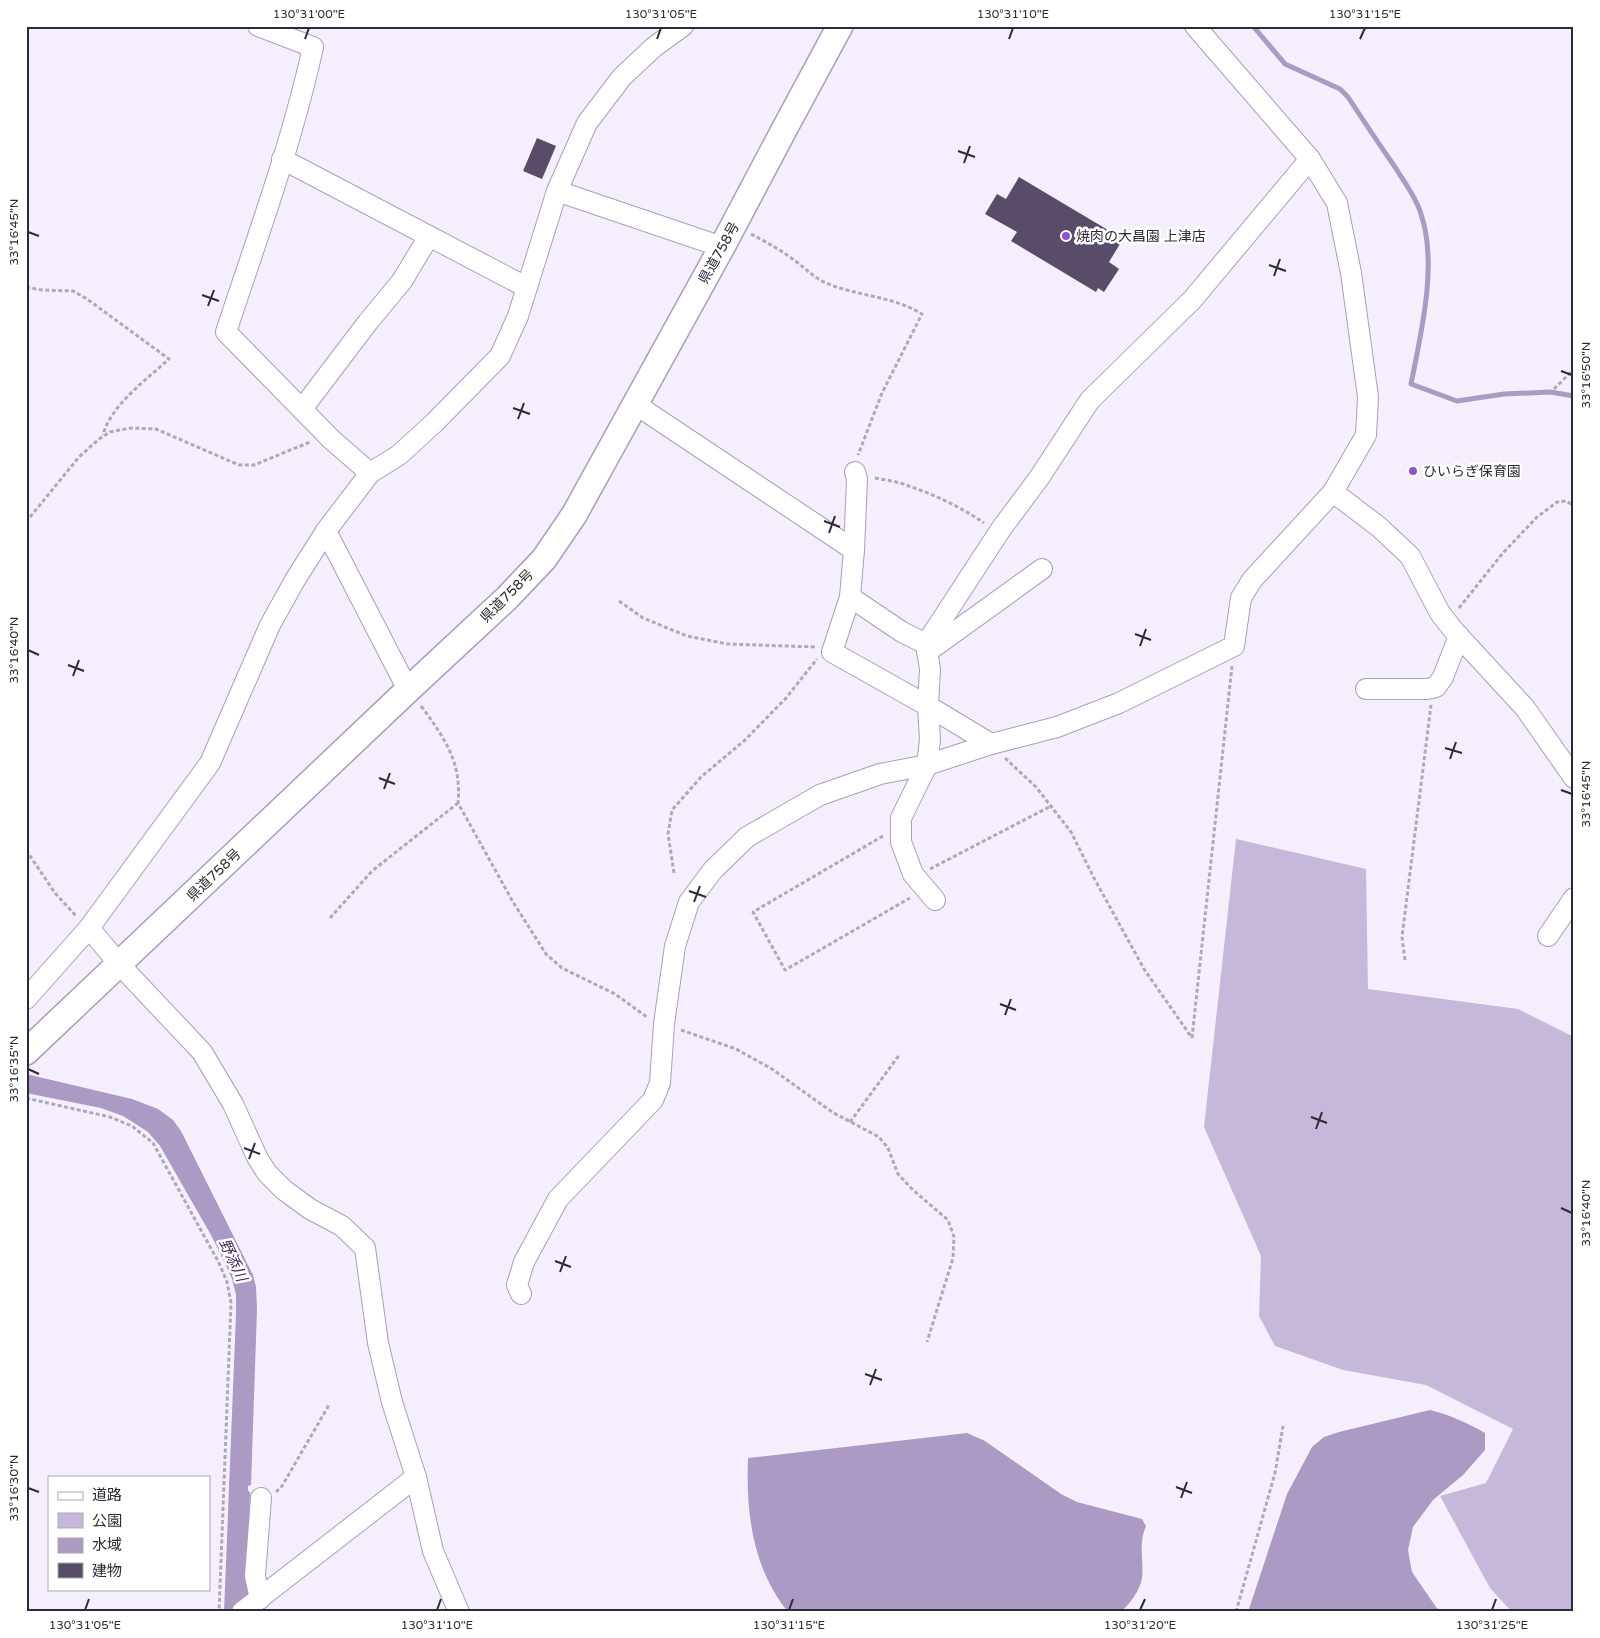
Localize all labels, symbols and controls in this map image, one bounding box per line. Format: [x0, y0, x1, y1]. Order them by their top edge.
text: 130°31'00"E [273, 7, 346, 21]
text: 130°31'05"E [625, 7, 698, 21]
text: 130°31'10"E [977, 7, 1050, 21]
text: 130°31'15"E [1329, 7, 1402, 21]
text: 33°16'45"N [7, 199, 21, 266]
street label: 県道758号 [695, 219, 743, 287]
place label: 焼肉の大昌園 上津店 [1076, 228, 1206, 245]
marker: 焼肉の大昌園 上津店 [1060, 230, 1072, 242]
text: 33°16'50"N [1579, 342, 1593, 409]
place label: ひいらぎ保育園 [1423, 463, 1521, 480]
marker: ひいらぎ保育園 [1407, 465, 1419, 477]
street label: 県道758号 [477, 566, 537, 626]
text: 33°16'40"N [7, 617, 21, 684]
text: 33°16'45"N [1579, 761, 1593, 828]
street label: 県道758号 [183, 845, 245, 905]
text: 33°16'35"N [7, 1036, 21, 1103]
text: 33°16'40"N [1579, 1180, 1593, 1247]
water label: 野添川 [215, 1236, 252, 1286]
text: 33°16'30"N [7, 1455, 21, 1522]
legend [48, 1476, 210, 1590]
text: 道路 [92, 1486, 122, 1504]
text: 公園 [92, 1512, 122, 1530]
text: 水域 [92, 1536, 122, 1554]
text: 建物 [92, 1562, 122, 1580]
text: 130°31'05"E [49, 1618, 122, 1632]
text: 130°31'10"E [401, 1618, 474, 1632]
text: 130°31'15"E [753, 1618, 826, 1632]
text: 130°31'20"E [1104, 1618, 1177, 1632]
text: 130°31'25"E [1456, 1618, 1529, 1632]

